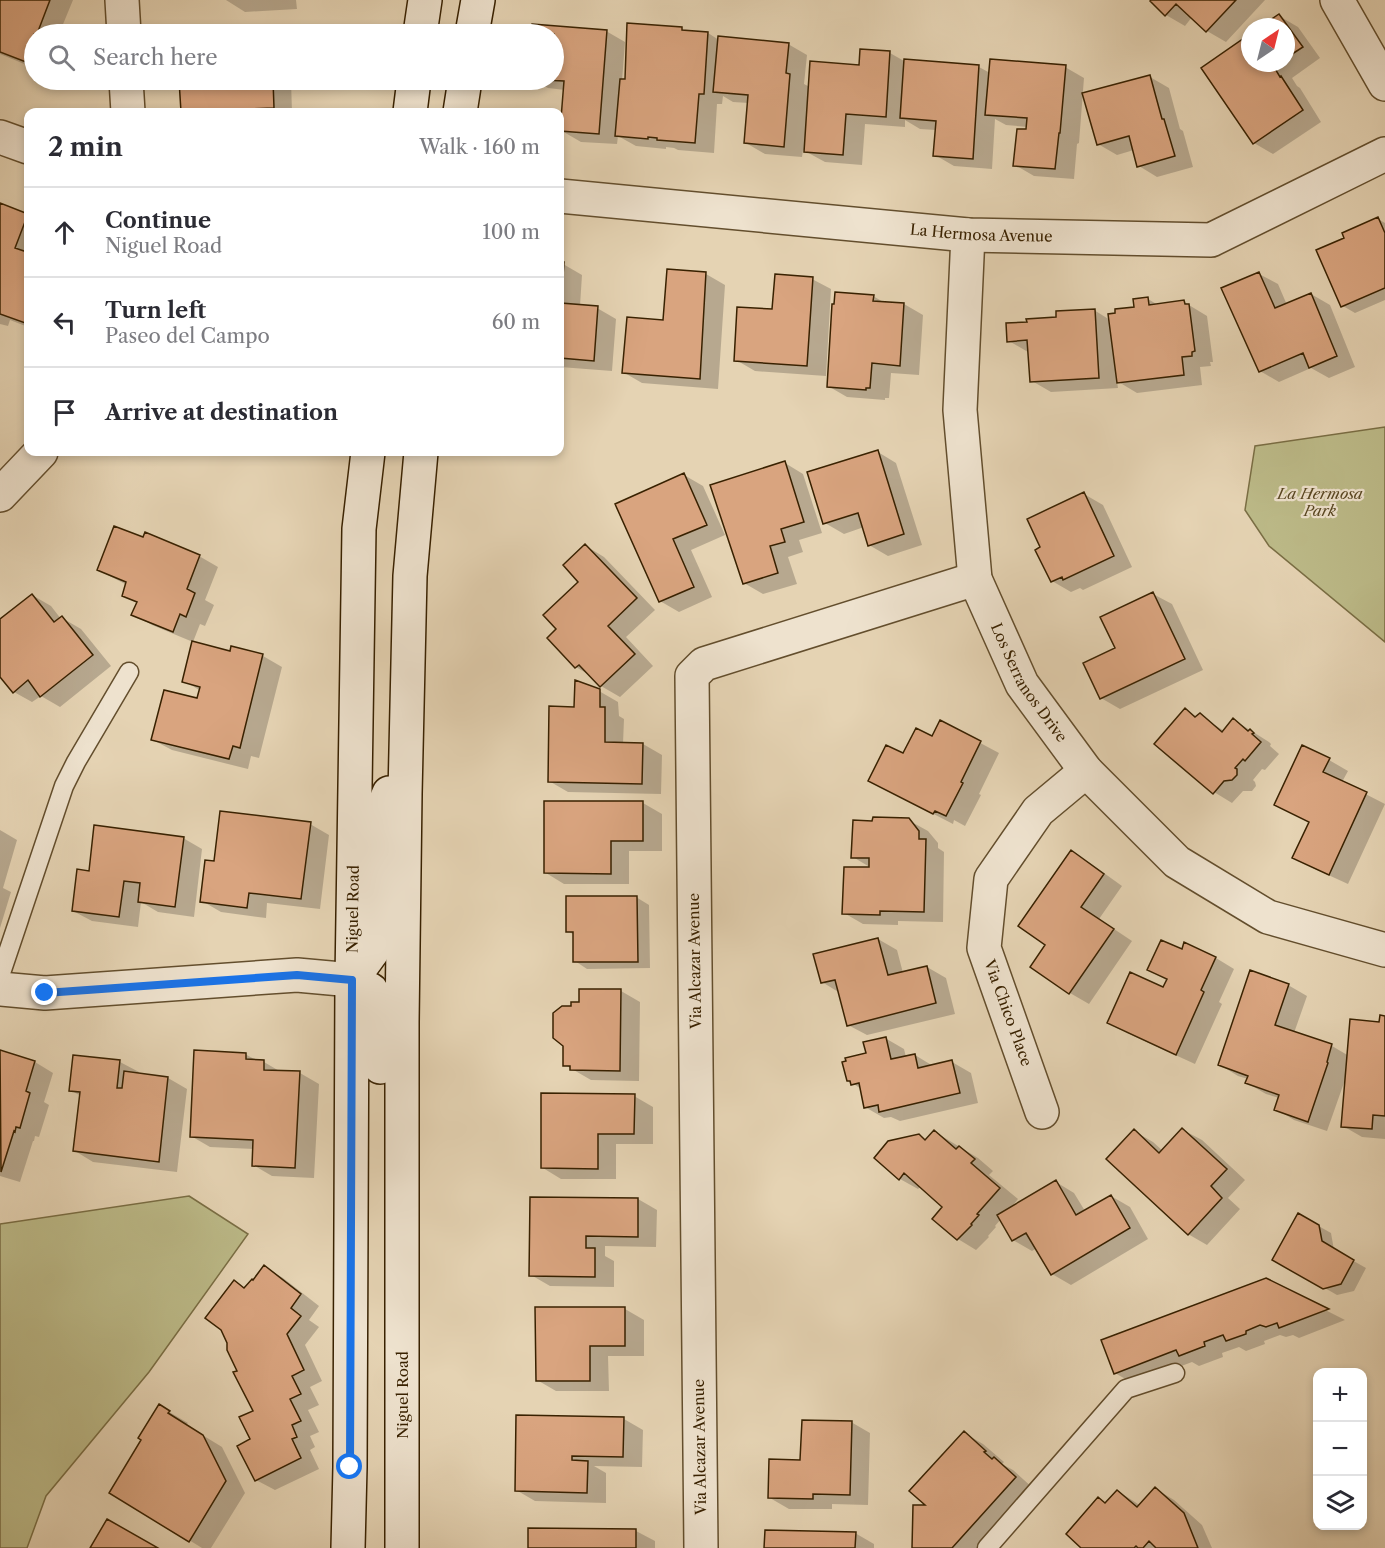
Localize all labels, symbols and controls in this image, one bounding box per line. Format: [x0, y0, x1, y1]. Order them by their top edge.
north arrow [1241, 18, 1295, 72]
search box [24, 24, 564, 90]
icon: search [45, 41, 78, 74]
text: Search here [93, 44, 218, 71]
text: 2 min [48, 131, 123, 163]
text: Walk · 160 m [419, 135, 540, 159]
text: Continue [105, 207, 211, 234]
icon: ahead [48, 216, 81, 249]
street label: La Hermosa Avenue [909, 219, 1053, 246]
text: 100 m [482, 220, 540, 244]
text: Niguel Road [105, 234, 222, 258]
text: Turn left [105, 297, 206, 324]
icon: left [48, 306, 81, 339]
text: 60 m [492, 310, 540, 334]
text: Paseo del Campo [105, 324, 270, 348]
icon: arrive [48, 396, 81, 429]
text: Arrive at destination [105, 399, 338, 426]
park label: La Hermosa Park [1276, 484, 1363, 520]
street label: Los Serranos Drive [987, 620, 1071, 746]
street label: Niguel Road [342, 865, 363, 953]
street label: Via Alcazar Avenue [684, 893, 705, 1030]
street label: Via Chico Place [980, 956, 1037, 1069]
route end [31, 979, 57, 1005]
street label: Niguel Road [393, 1351, 412, 1439]
map controls [1313, 1368, 1367, 1530]
button: + [1313, 1368, 1367, 1422]
street label: Via Alcazar Avenue [689, 1379, 710, 1516]
button: − [1313, 1422, 1367, 1476]
route start [336, 1453, 362, 1479]
button: layers [1313, 1476, 1367, 1530]

